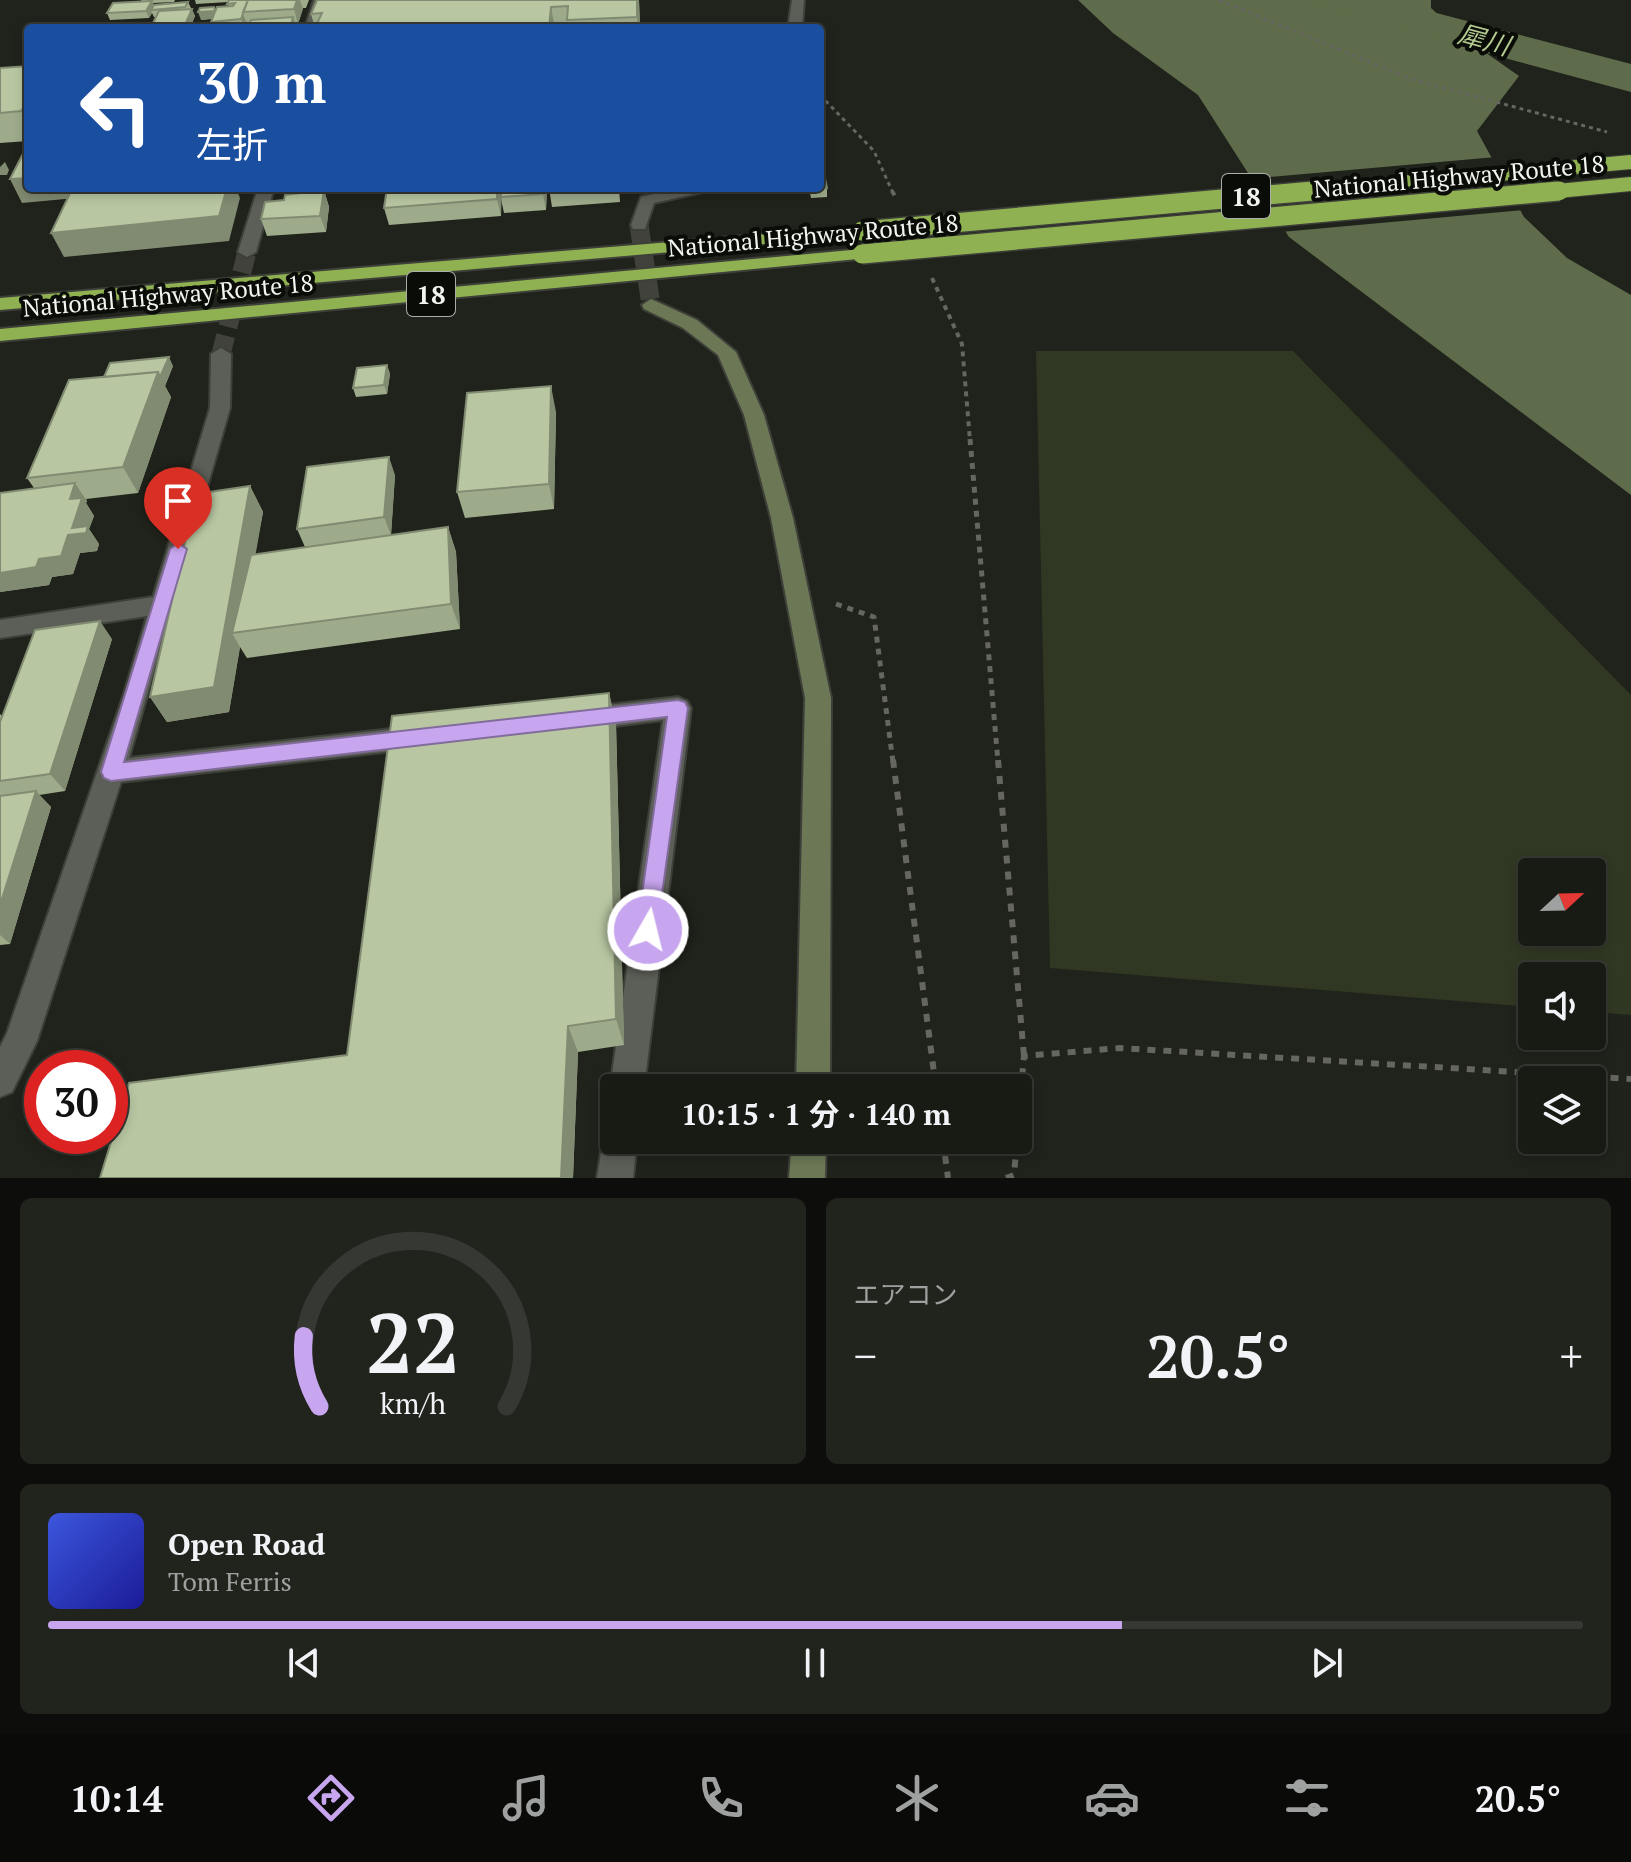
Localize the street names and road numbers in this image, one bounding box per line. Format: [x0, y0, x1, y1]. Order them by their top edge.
street label: National Highway Route 18 [1312, 147, 1606, 205]
road number: 18 [1222, 174, 1270, 218]
street label: National Highway Route 18 [666, 206, 960, 264]
street label: National Highway Route 18 [21, 266, 315, 324]
road number: 18 [407, 272, 455, 316]

